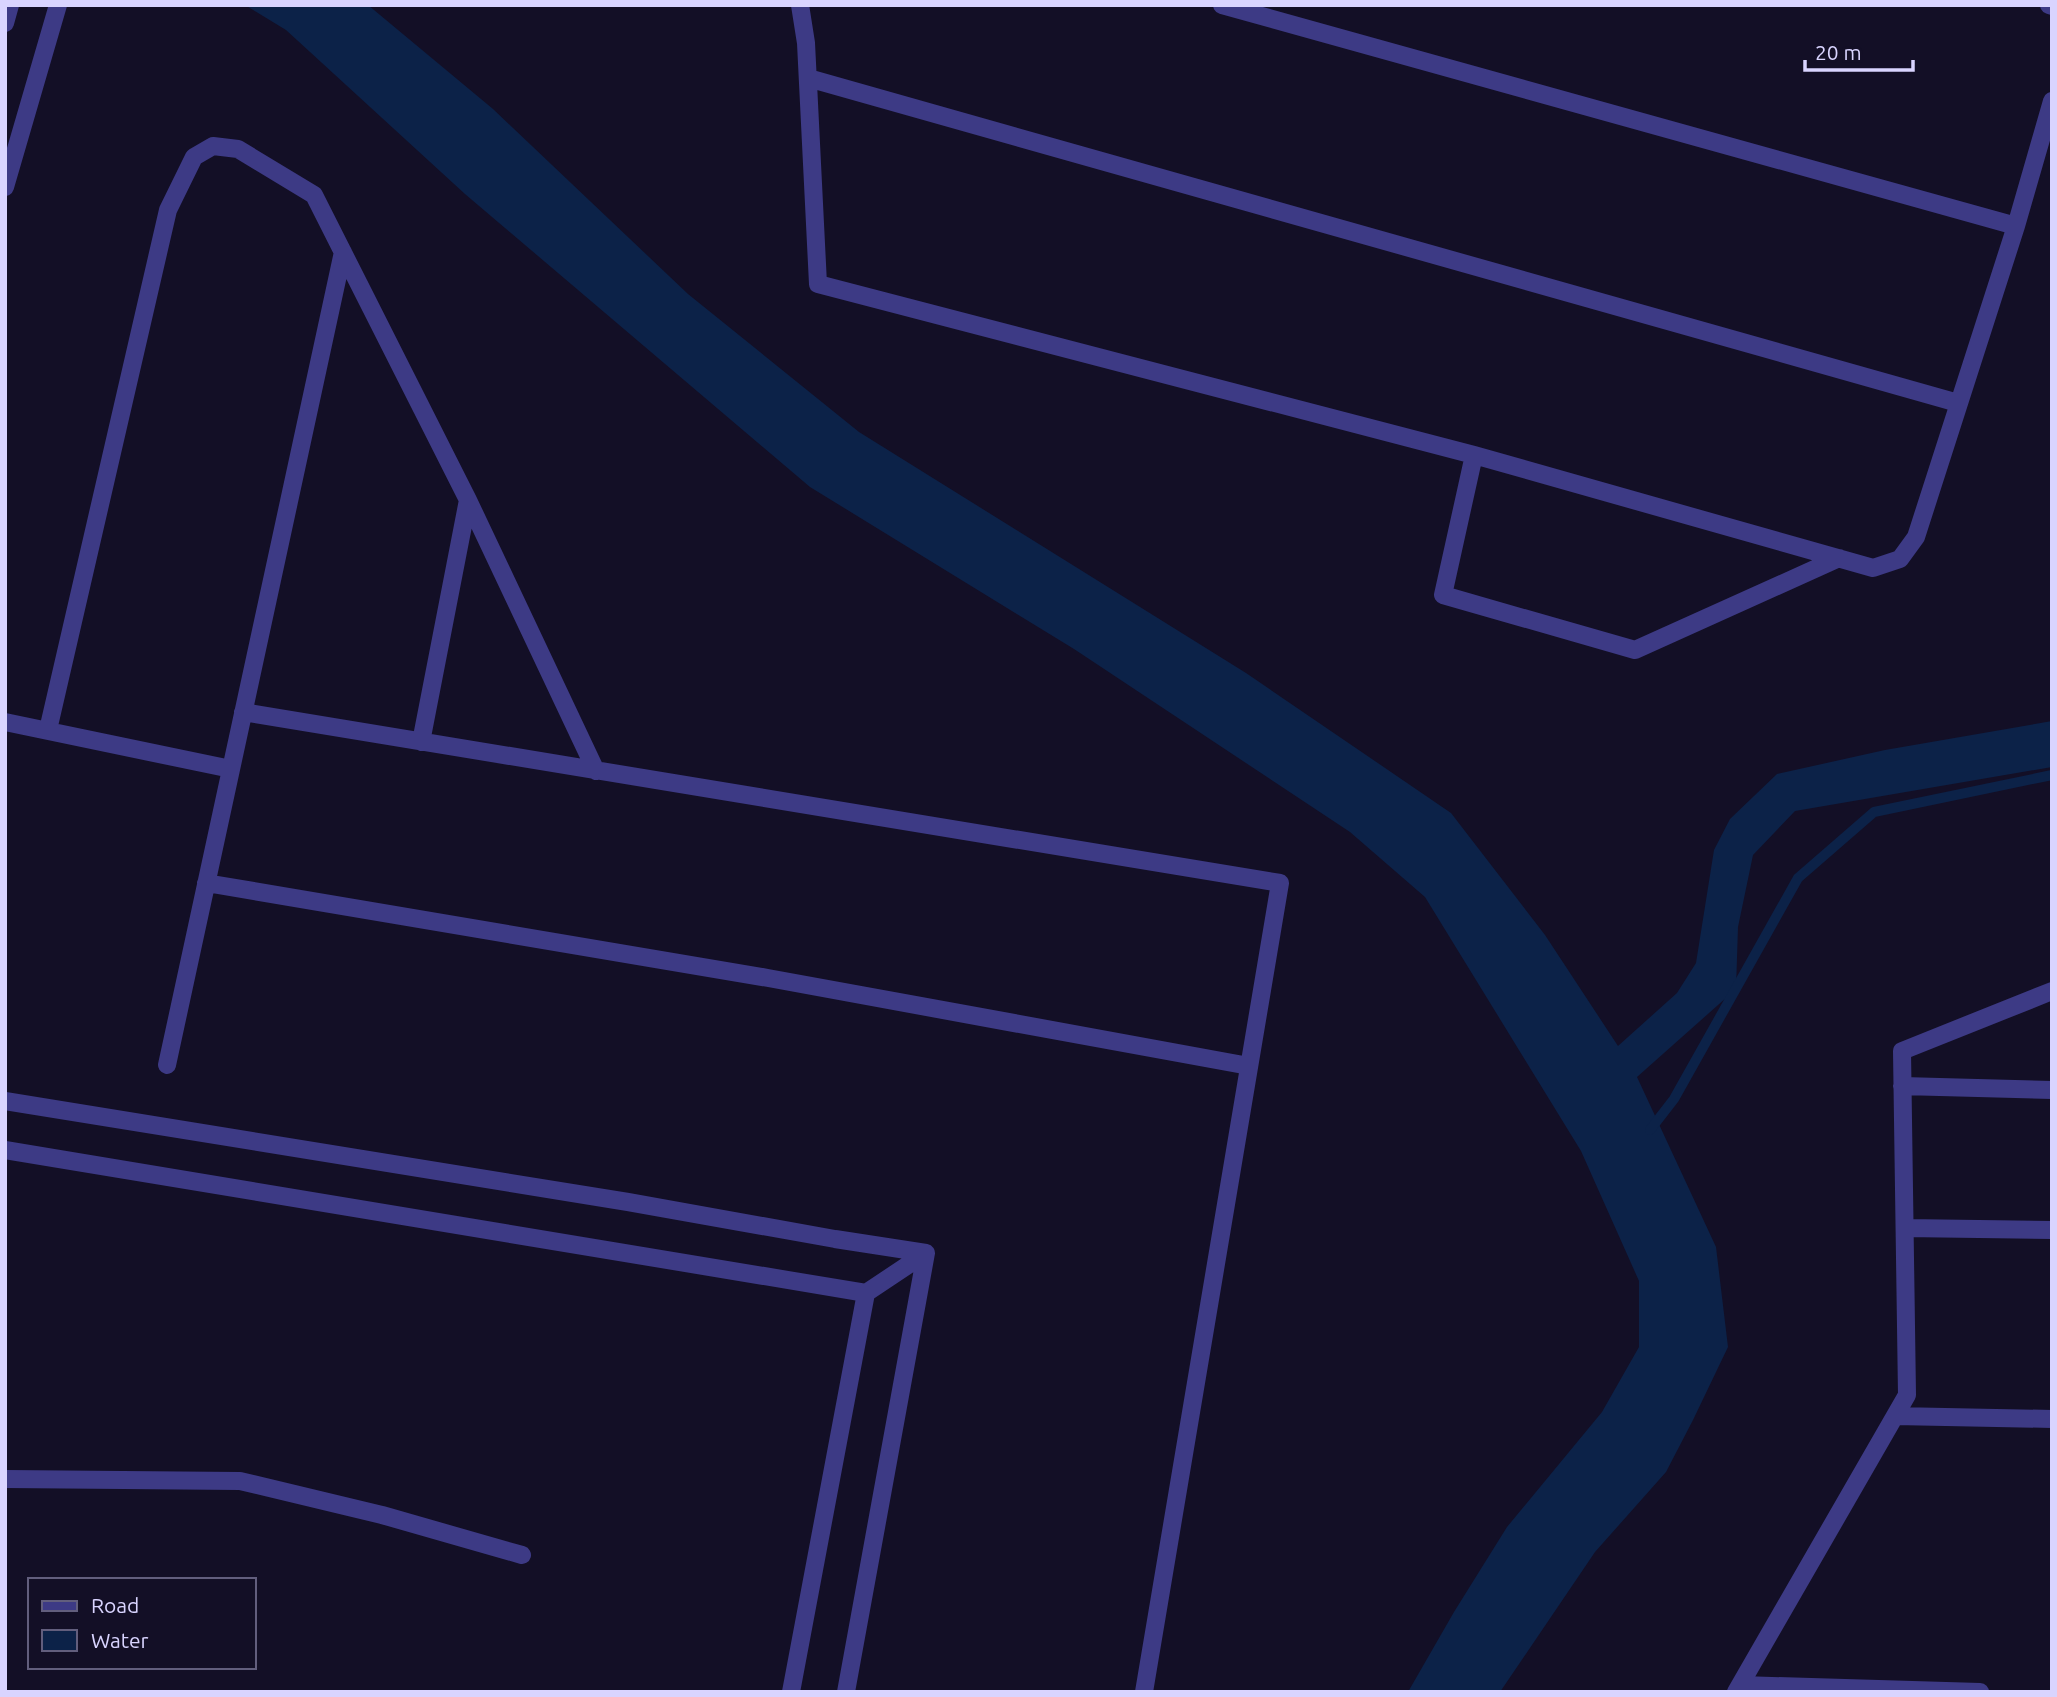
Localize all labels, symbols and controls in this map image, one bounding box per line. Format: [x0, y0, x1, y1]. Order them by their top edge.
scale bar [1805, 28, 1913, 72]
text: 20 m [1815, 40, 1862, 64]
legend [28, 1578, 256, 1669]
text: Road [91, 1593, 139, 1617]
text: Water [91, 1628, 149, 1652]

